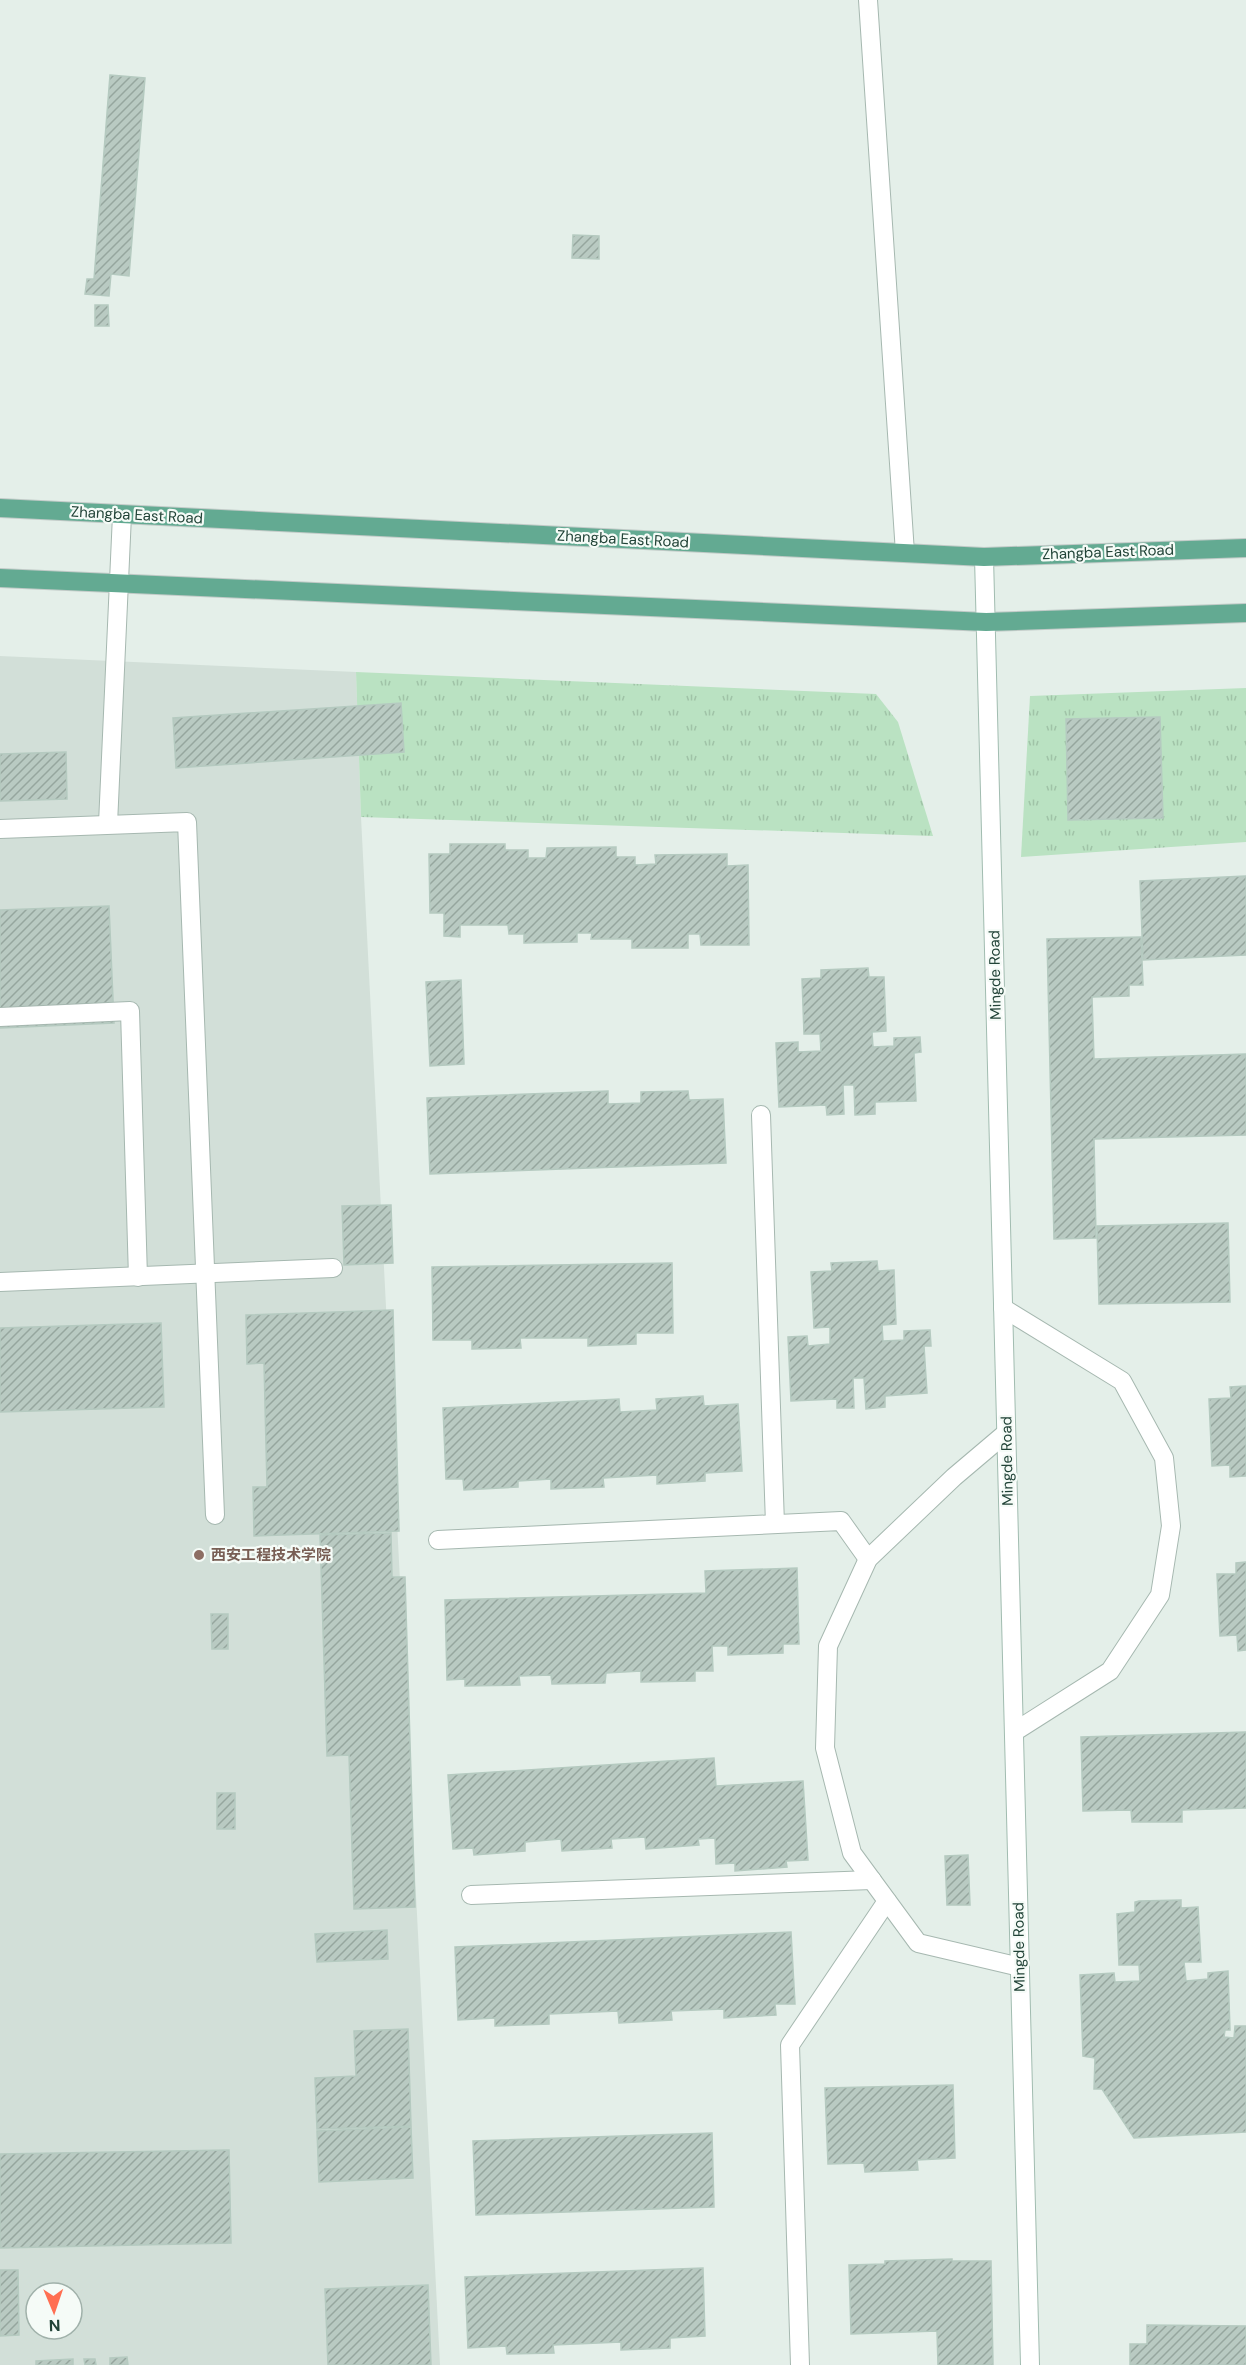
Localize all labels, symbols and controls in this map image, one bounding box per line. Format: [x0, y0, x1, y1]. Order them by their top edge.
street label: Zhangba East Road [71, 502, 203, 528]
street label: Zhangba East Road [557, 526, 689, 552]
street label: Zhangba East Road [1042, 540, 1174, 564]
street label: Mingde Road [984, 930, 1006, 1020]
street label: Mingde Road [996, 1416, 1018, 1506]
place label: 西安工程技术学院 [211, 1545, 331, 1565]
marker: 西安工程技术学院 [192, 1548, 206, 1562]
street label: Mingde Road [1008, 1902, 1030, 1992]
north arrow [24, 2281, 84, 2341]
text: N [48, 2315, 61, 2336]

